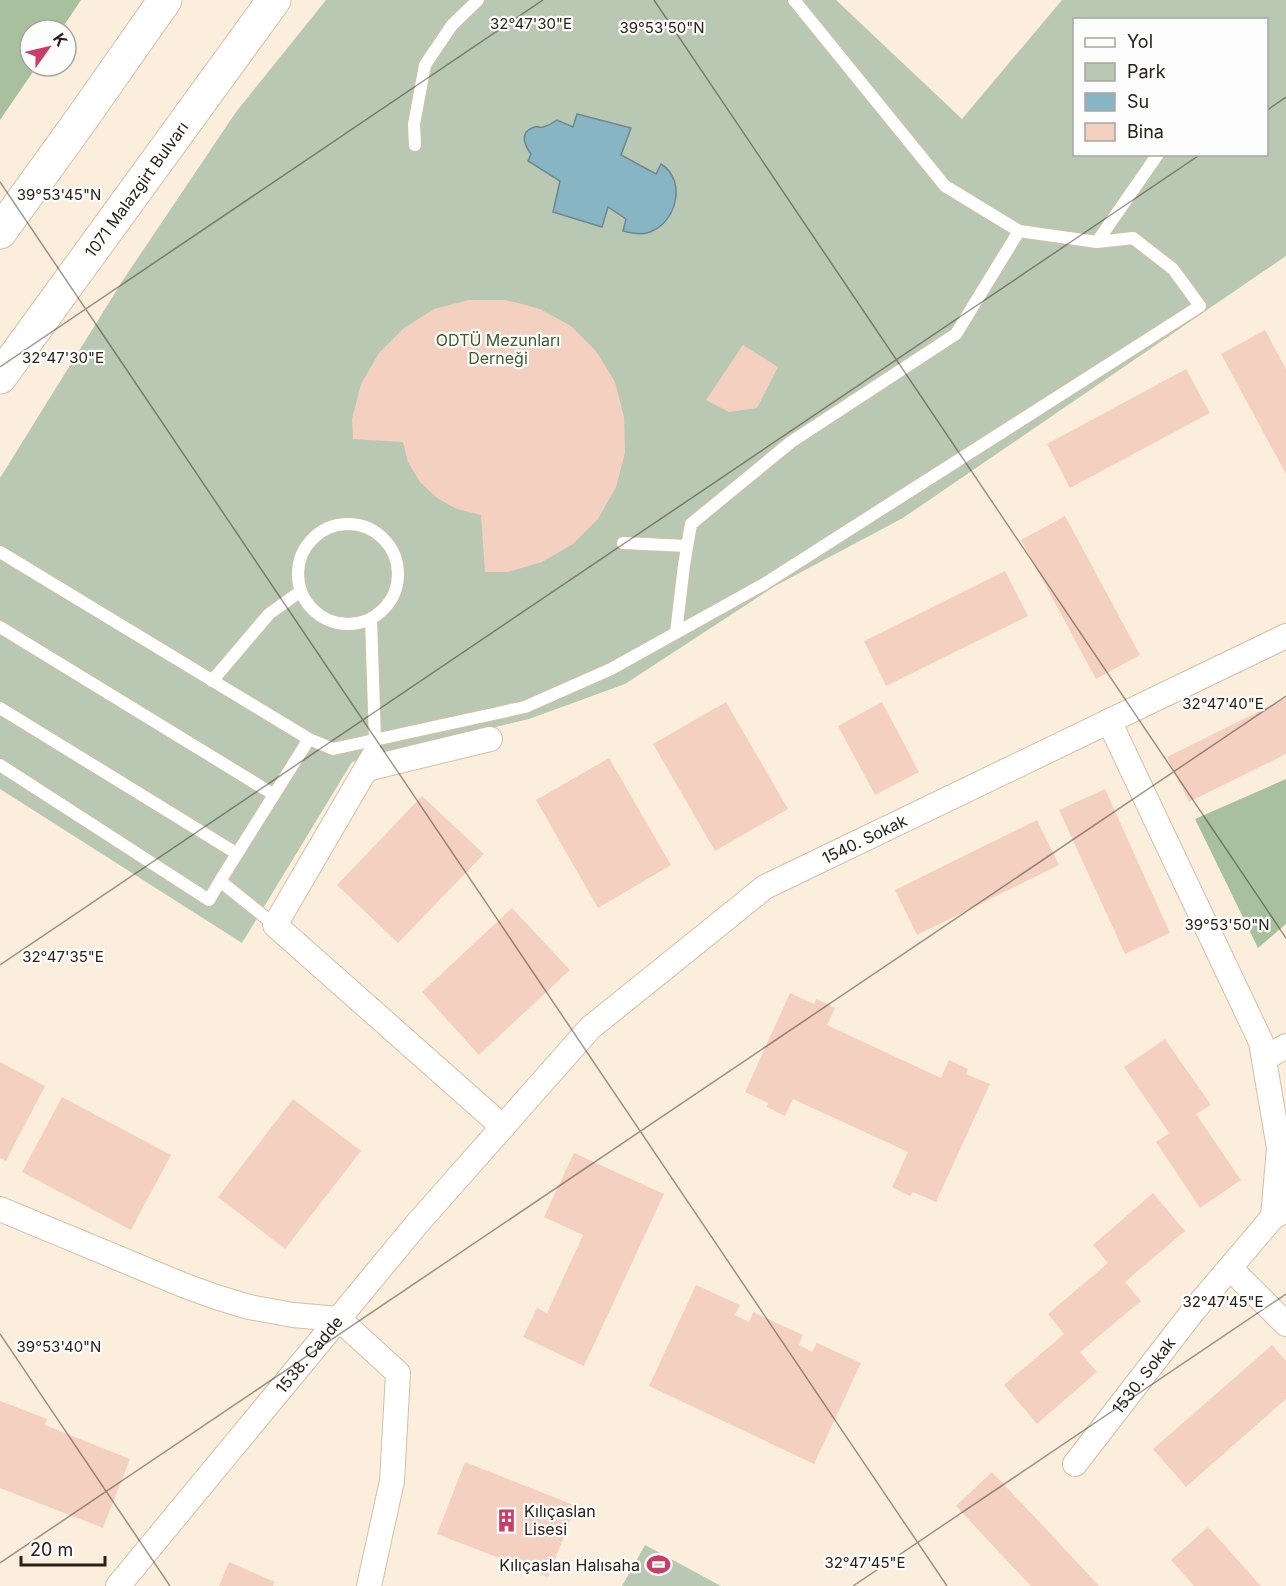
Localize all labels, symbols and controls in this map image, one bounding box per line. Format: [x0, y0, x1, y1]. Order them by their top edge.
text: 32°47'30"E [490, 14, 572, 33]
north arrow [18, 18, 78, 78]
text: 39°53'50"N [619, 18, 705, 37]
legend [1073, 18, 1268, 156]
text: K [49, 29, 72, 50]
text: Yol [1127, 31, 1153, 52]
text: Park [1127, 61, 1166, 82]
text: Su [1127, 91, 1149, 112]
street label: 1071 Malazgirt Bulvarı [80, 118, 192, 261]
text: Bina [1127, 121, 1164, 142]
text: 39°53'45"N [17, 185, 101, 204]
park label: ODTÜ Mezunları Derneği [436, 330, 560, 368]
text: 32°47'30"E [22, 348, 104, 367]
text: 32°47'40"E [1182, 694, 1264, 713]
street label: 1540. Sokak [819, 810, 910, 868]
text: 39°53'50"N [1184, 915, 1270, 934]
text: 32°47'35"E [22, 947, 104, 966]
text: 32°47'45"E [1182, 1292, 1264, 1311]
street label: 1538. Cadde [271, 1312, 347, 1397]
street label: 1530. Sokak [1108, 1333, 1179, 1418]
text: 39°53'40"N [17, 1337, 101, 1356]
place label: Kılıçaslan Lisesi [524, 1501, 596, 1539]
building icon: Kılıçaslan Lisesi [493, 1507, 519, 1533]
scale bar [21, 1529, 105, 1567]
text: 20 m [30, 1539, 73, 1560]
sports icon: Kılıçaslan Halısaha [645, 1552, 671, 1578]
text: 32°47'45"E [824, 1553, 906, 1572]
place label: Kılıçaslan Halısaha [499, 1555, 640, 1575]

